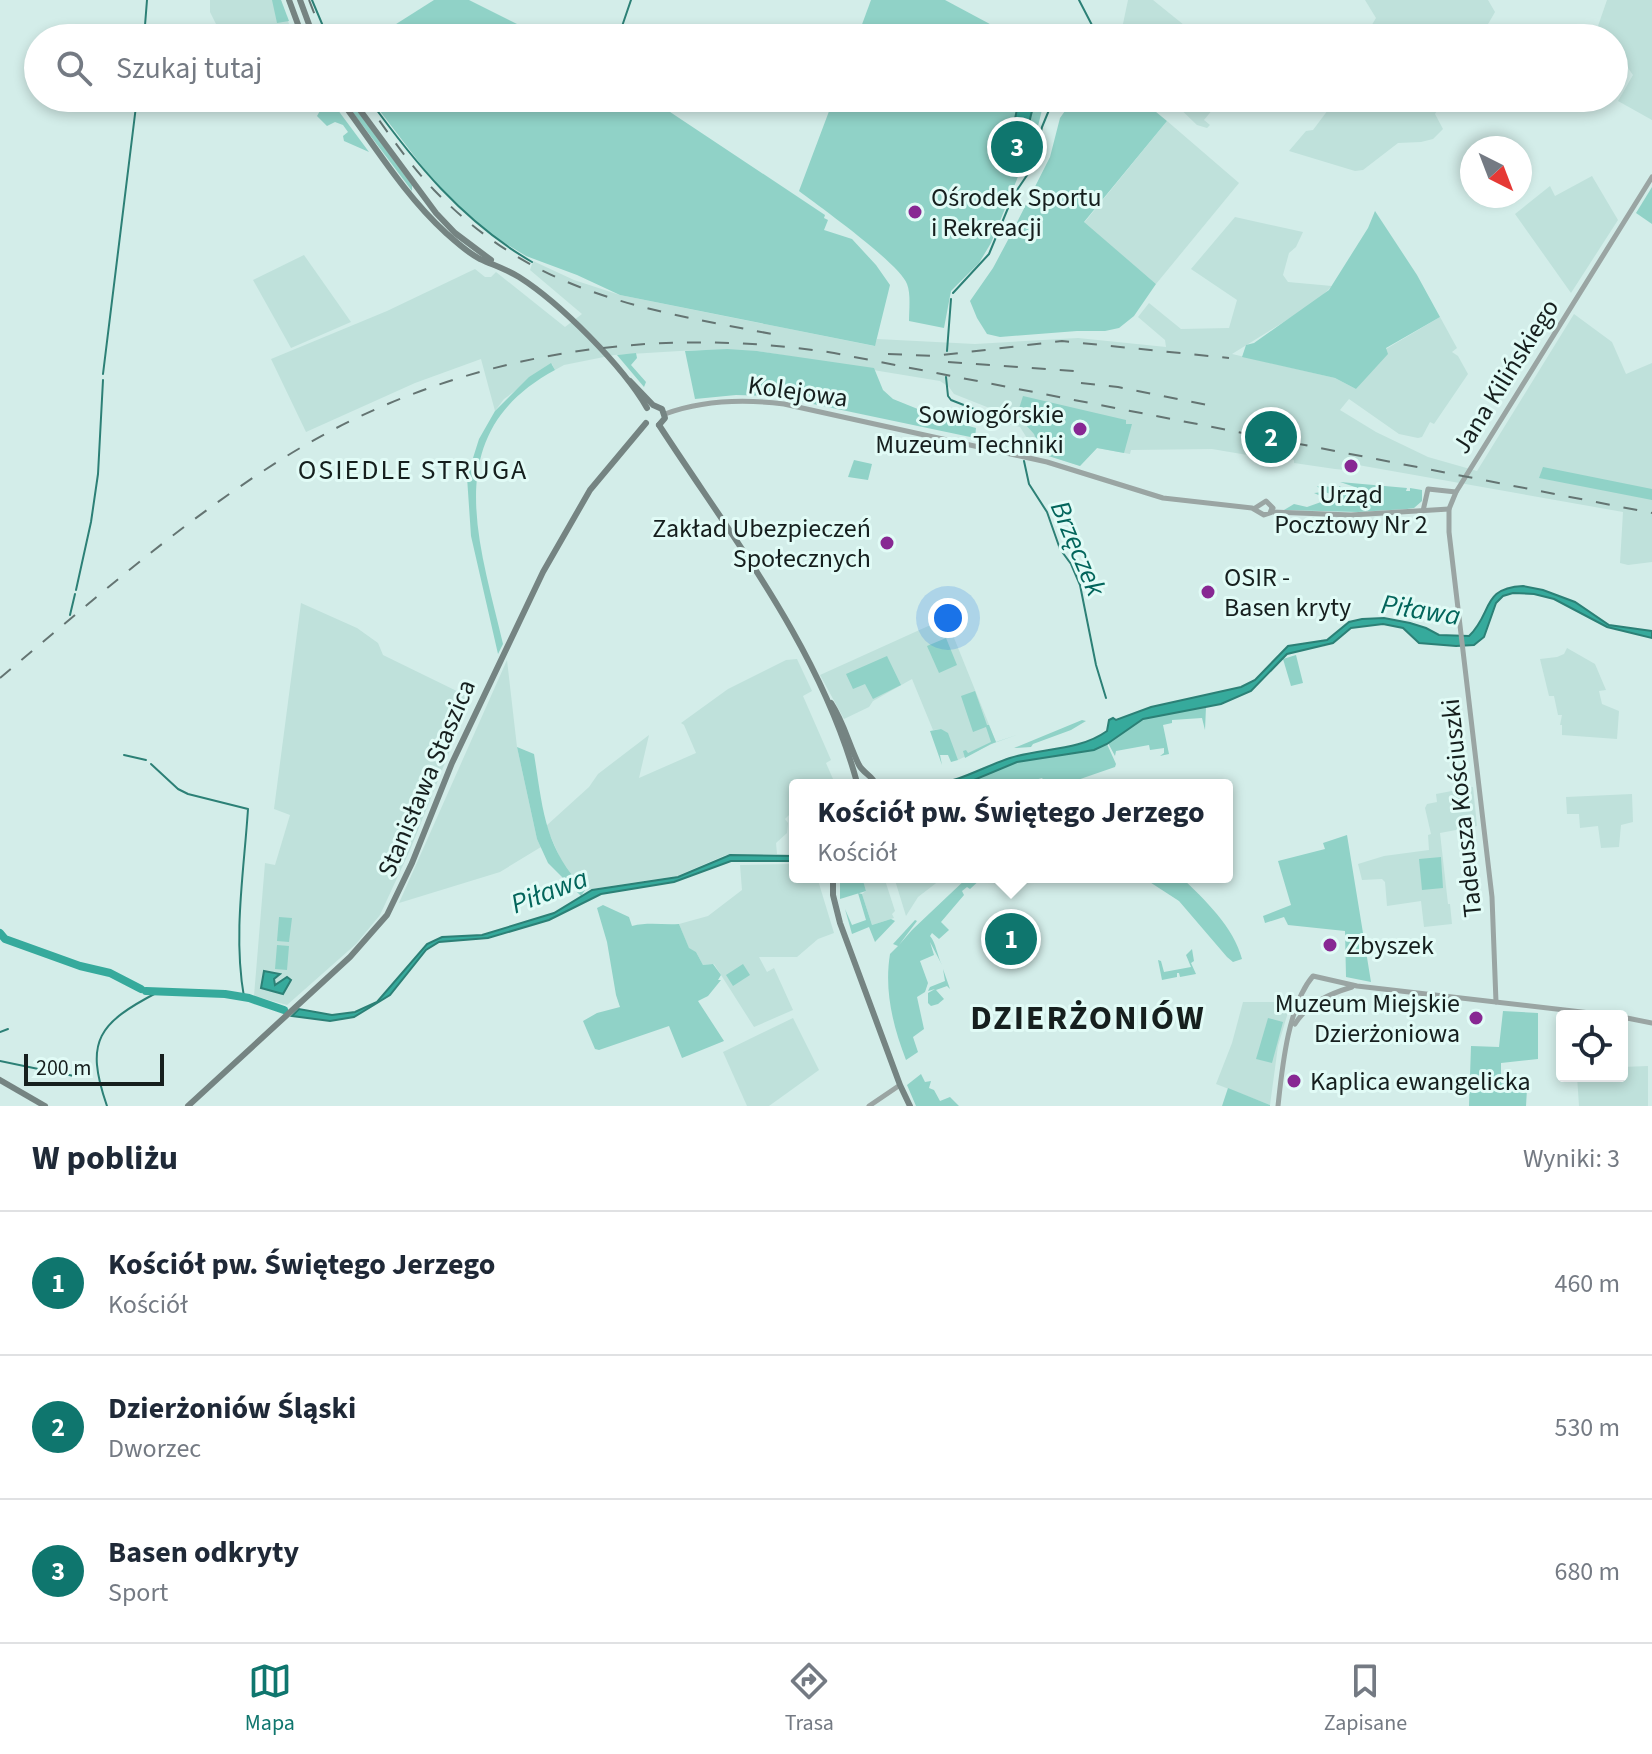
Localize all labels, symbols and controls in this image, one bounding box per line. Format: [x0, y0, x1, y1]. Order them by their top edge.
search box [24, 24, 1628, 112]
icon: search [52, 46, 96, 90]
text: Szukaj tutaj [116, 47, 262, 90]
pin: 3 [991, 117, 1043, 177]
north arrow [1460, 136, 1532, 208]
place label: Ośrodek Sportu i Rekreacji [931, 179, 1102, 246]
marker: Ośrodek Sportu i Rekreacji [906, 203, 924, 221]
street label: Jana Kilińskiego [1443, 292, 1568, 461]
street label: Kolejowa [746, 366, 850, 417]
place label: Sowiogórskie Muzeum Techniki [875, 396, 1064, 463]
pin: 2 [1245, 407, 1297, 467]
marker: Sowiogórskie Muzeum Techniki [1071, 420, 1089, 438]
district label: OSIEDLE STRUGA [298, 450, 528, 490]
marker: Urząd Pocztowy Nr 2 [1342, 457, 1360, 475]
place label: Urząd Pocztowy Nr 2 [1274, 476, 1428, 543]
water label: Brzęczek [1040, 495, 1116, 603]
place label: Zakład Ubezpieczeń Społecznych [652, 510, 871, 577]
marker: Zakład Ubezpieczeń Społecznych [878, 534, 896, 552]
place label: OSIR - Basen kryty [1224, 559, 1351, 626]
marker: OSIR - Basen kryty [1199, 583, 1217, 601]
water label: Piława [1378, 584, 1463, 636]
your location [928, 598, 968, 638]
street label: Stanisława Staszica [368, 674, 485, 883]
street label: Tadeusza Kościuszki [1432, 697, 1491, 919]
popup [789, 779, 1233, 883]
text: Kościół pw. Świętego Jerzego [817, 791, 1205, 834]
text: Kościół [817, 834, 897, 871]
water label: Piława [505, 858, 594, 924]
pin: 1 [985, 909, 1037, 969]
place label: Zbyszek [1346, 927, 1434, 964]
marker: Zbyszek [1321, 936, 1339, 954]
place label: Muzeum Miejskie Dzierżoniowa [1275, 985, 1460, 1052]
district label: DZIERŻONIÓW [970, 994, 1206, 1043]
marker: Muzeum Miejskie Dzierżoniowa [1467, 1009, 1485, 1027]
map controls [1556, 1010, 1628, 1082]
button: locate [1556, 1010, 1628, 1082]
scale bar [24, 1050, 164, 1086]
text: 200 m [36, 1052, 91, 1084]
place label: Kaplica ewangelicka [1310, 1063, 1531, 1100]
marker: Kaplica ewangelicka [1285, 1072, 1303, 1090]
text: W pobliżu [32, 1134, 178, 1183]
text: Wyniki: 3 [1523, 1140, 1620, 1177]
text: Kościół pw. Świętego Jerzego [108, 1243, 495, 1286]
text: 1 [51, 1265, 65, 1302]
text: 460 m [1554, 1265, 1620, 1302]
text: Kościół [108, 1286, 188, 1323]
text: Dzierżoniów Śląski [108, 1387, 356, 1430]
text: 2 [51, 1409, 65, 1446]
text: 530 m [1554, 1409, 1620, 1446]
text: Dworzec [108, 1430, 201, 1467]
text: Basen odkryty [108, 1531, 299, 1574]
text: 3 [51, 1553, 65, 1590]
text: 680 m [1554, 1553, 1620, 1590]
text: Sport [108, 1574, 168, 1611]
tab: Mapa [245, 1659, 295, 1739]
tab: Trasa [785, 1659, 834, 1739]
tab: Zapisane [1324, 1659, 1407, 1739]

